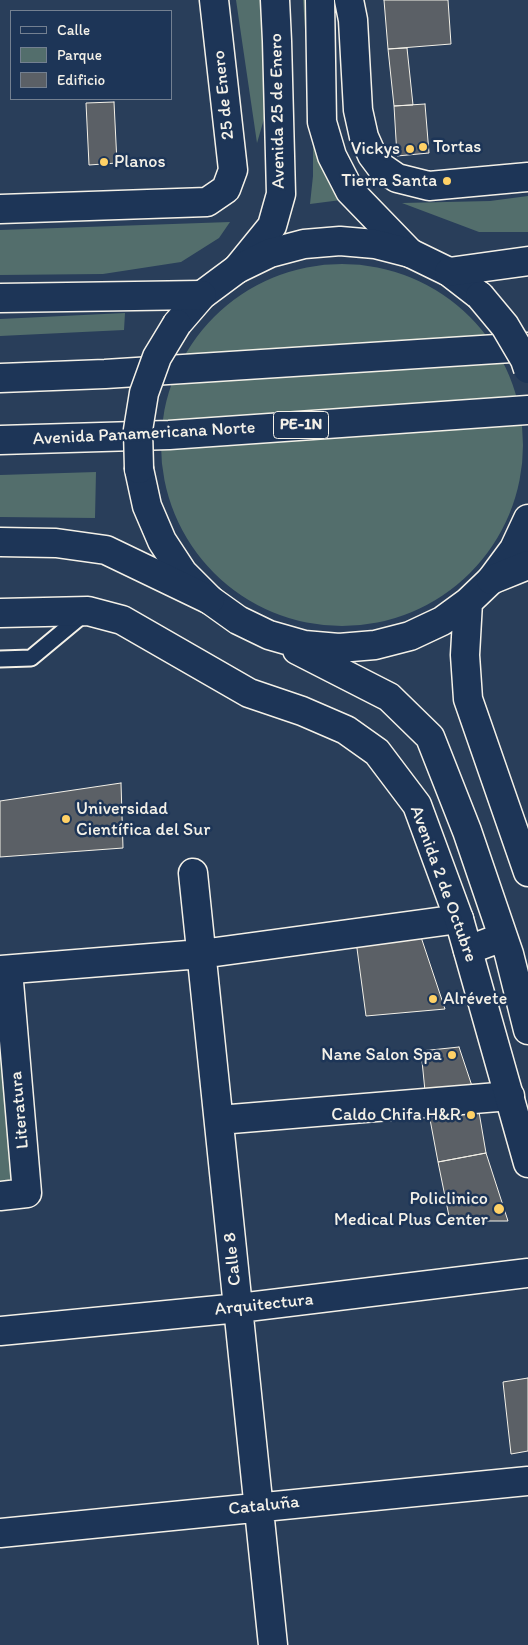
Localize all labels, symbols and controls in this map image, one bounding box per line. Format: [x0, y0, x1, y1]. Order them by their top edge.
legend [10, 10, 172, 100]
text: Calle [57, 21, 90, 39]
street label: Avenida 25 de Enero [266, 33, 290, 189]
text: Parque [57, 46, 102, 64]
street label: 25 de Enero [209, 49, 239, 141]
text: Edificio [57, 71, 105, 89]
place label: Tortas [433, 136, 481, 158]
place label: Vickys [351, 138, 400, 160]
marker: Tortas [417, 141, 429, 153]
marker: Vickys [404, 143, 416, 155]
place label: Planos [114, 151, 166, 173]
marker: Planos [98, 156, 110, 168]
place label: Tierra Santa [341, 170, 437, 192]
marker: Tierra Santa [441, 175, 453, 187]
road number: PE-1N [274, 412, 328, 438]
street label: Avenida Panamericana Norte [32, 417, 256, 451]
place label: Universidad Científica del Sur [76, 798, 210, 841]
street label: Avenida 2 de Octubre [405, 803, 481, 965]
marker: Universidad Científica del Sur [60, 813, 72, 825]
place label: Alrévete [443, 988, 507, 1010]
marker: Alrévete [427, 993, 439, 1005]
place label: Nane Salon Spa [321, 1044, 442, 1066]
marker: Nane Salon Spa [446, 1049, 458, 1061]
street label: Literatura [6, 1070, 34, 1150]
place label: Caldo Chifa H&R [331, 1104, 461, 1126]
marker: Caldo Chifa H&R [465, 1109, 477, 1121]
place label: Policlinico Medical Plus Center [334, 1188, 488, 1230]
marker: Policlinico Medical Plus Center [492, 1202, 506, 1216]
street label: Calle 8 [219, 1231, 247, 1287]
street label: Arquitectura [214, 1289, 314, 1321]
street label: Cataluña [227, 1492, 301, 1520]

